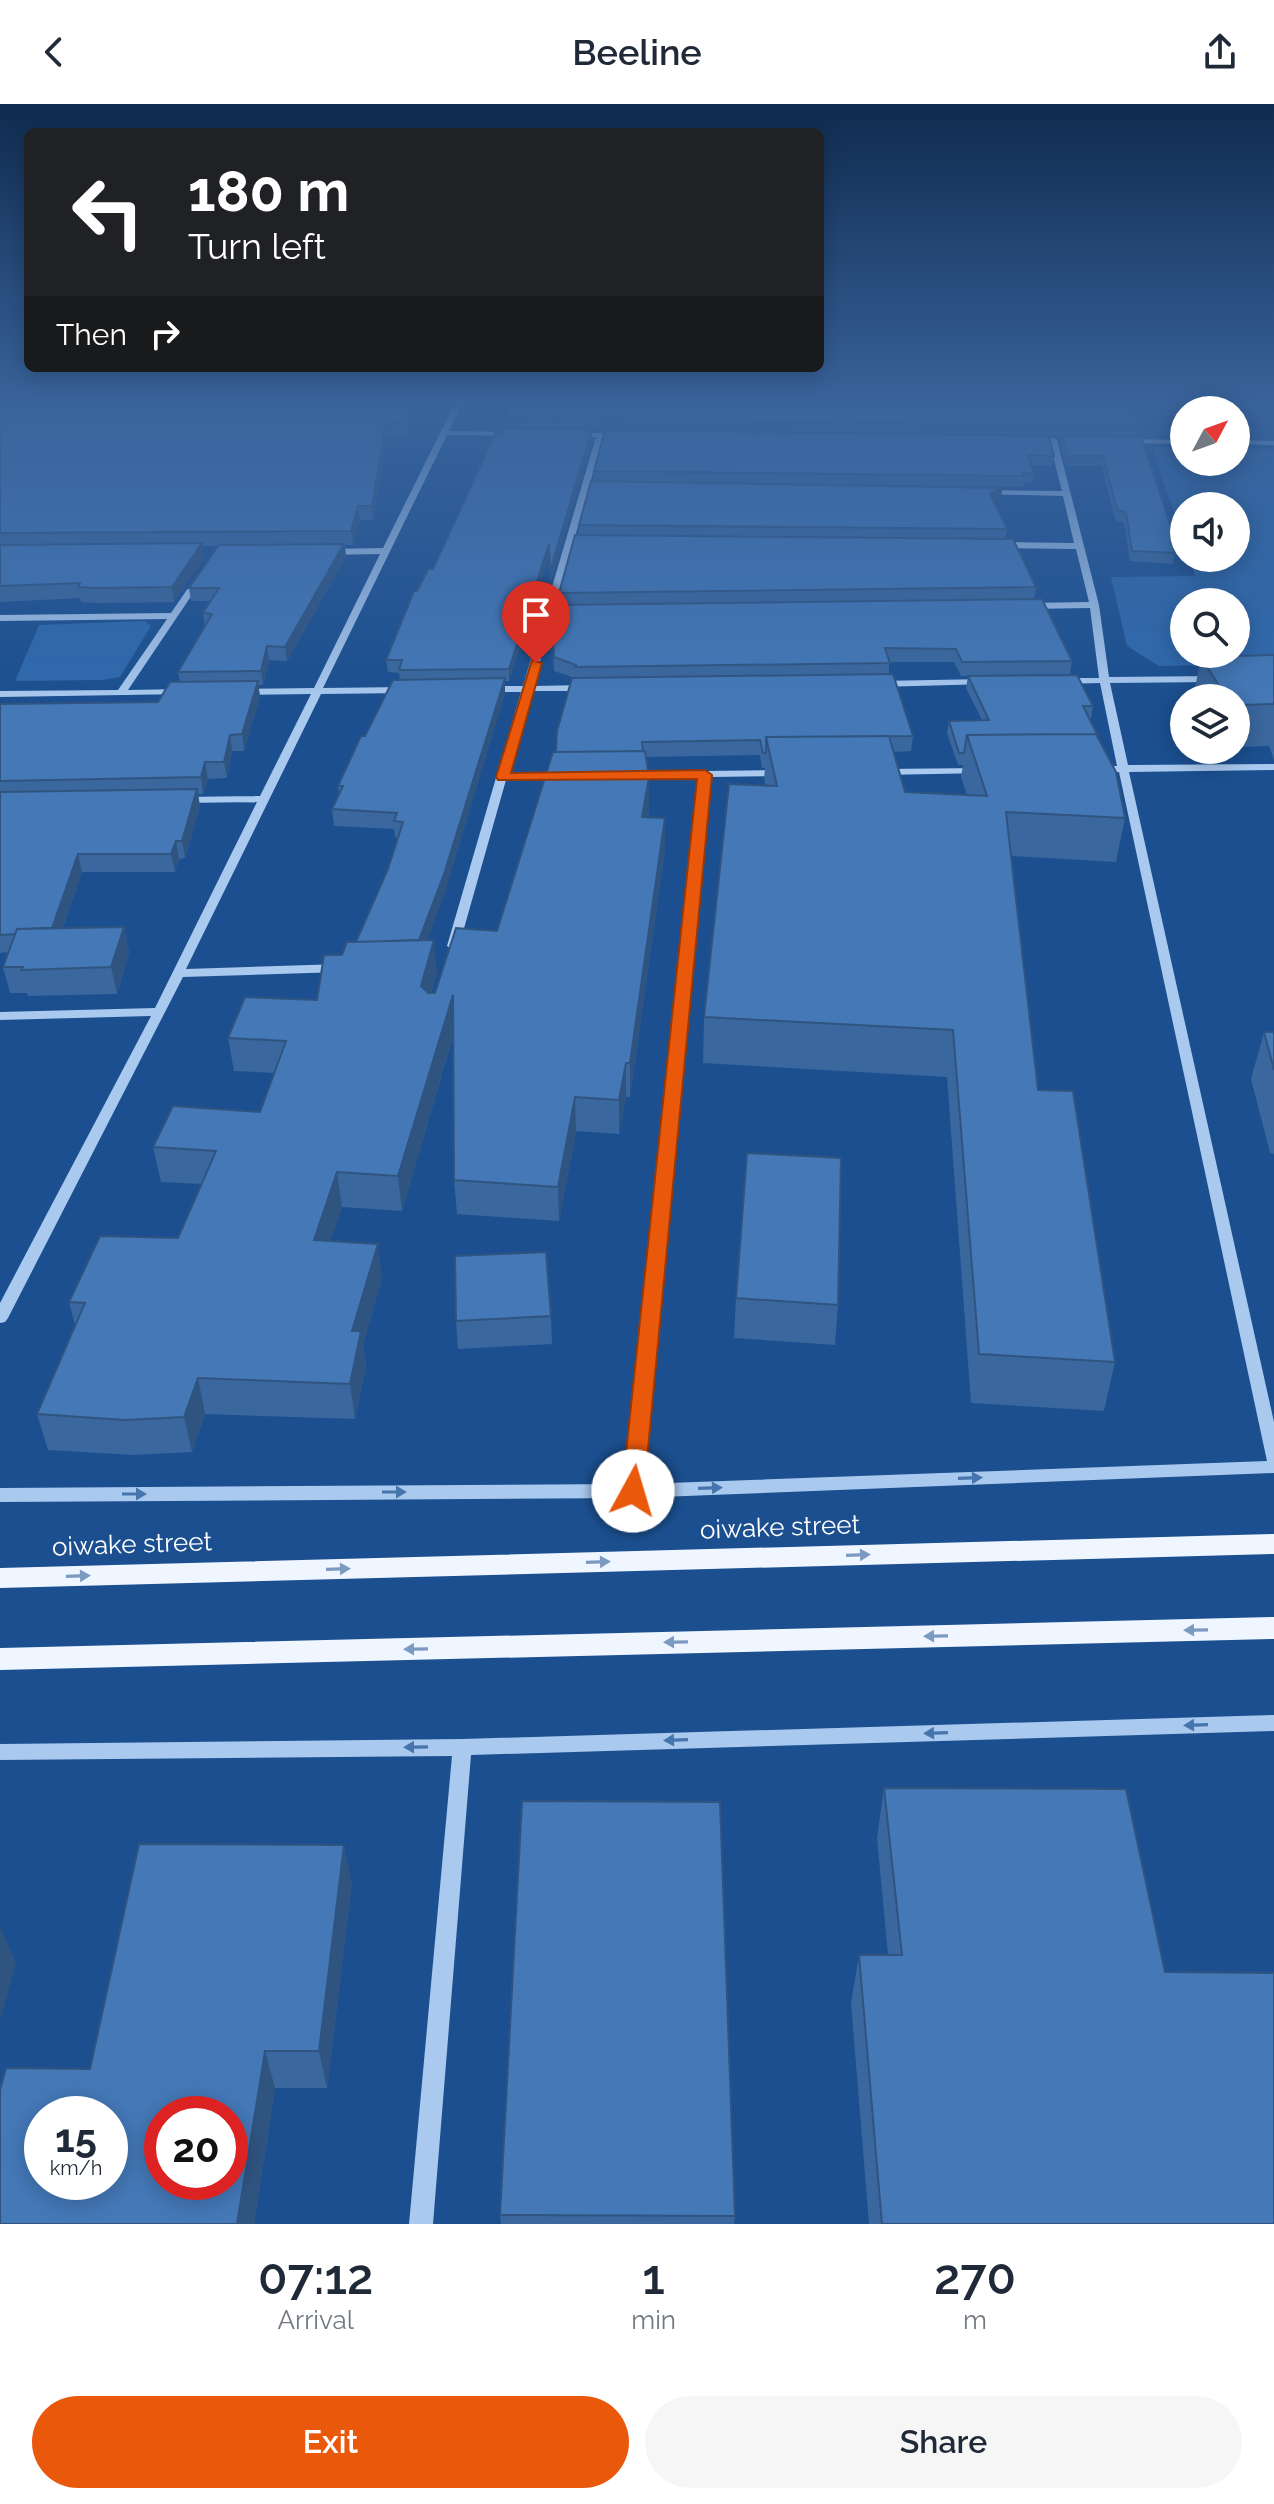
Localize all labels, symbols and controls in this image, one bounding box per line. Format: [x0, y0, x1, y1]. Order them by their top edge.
icon: back [32, 30, 76, 74]
icon: share [1198, 30, 1242, 74]
text: Beeline [572, 31, 702, 73]
text: 180 m [188, 158, 349, 224]
icon: left [56, 160, 160, 264]
text: Turn left [188, 225, 326, 267]
icon: right [143, 312, 187, 356]
text: Then [56, 317, 127, 352]
north arrow [1170, 396, 1250, 476]
map controls [1170, 396, 1250, 764]
button: sound [1170, 492, 1250, 572]
pin [502, 581, 570, 663]
button: search [1170, 588, 1250, 668]
icon: arrive [514, 593, 558, 637]
button: layers [1170, 684, 1250, 764]
position arrow [591, 1449, 675, 1533]
one-way arrow [958, 1472, 983, 1485]
one-way arrow [698, 1481, 723, 1494]
one-way arrow [382, 1486, 407, 1498]
one-way arrow [122, 1488, 147, 1500]
street label: oiwake street [699, 1509, 861, 1545]
street label: oiwake street [51, 1526, 213, 1562]
one-way arrow [846, 1548, 871, 1561]
one-way arrow [586, 1555, 611, 1568]
one-way arrow [326, 1563, 351, 1575]
one-way arrow [66, 1570, 91, 1582]
one-way arrow [1183, 1623, 1208, 1636]
one-way arrow [923, 1630, 948, 1642]
one-way arrow [663, 1636, 688, 1649]
one-way arrow [403, 1642, 428, 1655]
one-way arrow [1183, 1719, 1208, 1732]
one-way arrow [923, 1726, 948, 1739]
one-way arrow [663, 1734, 688, 1747]
one-way arrow [403, 1741, 428, 1753]
speed limit sign: 20 [144, 2096, 248, 2200]
text: 15 [55, 2114, 97, 2161]
text: km/h [50, 2156, 102, 2180]
text: 07:12 [258, 2249, 373, 2305]
text: 1 [642, 2249, 665, 2305]
text: 270 [934, 2249, 1016, 2305]
text: Arrival [278, 2305, 354, 2335]
text: min [631, 2305, 676, 2335]
text: m [963, 2305, 987, 2335]
button: Exit [32, 2396, 629, 2488]
button: Share [645, 2396, 1242, 2488]

